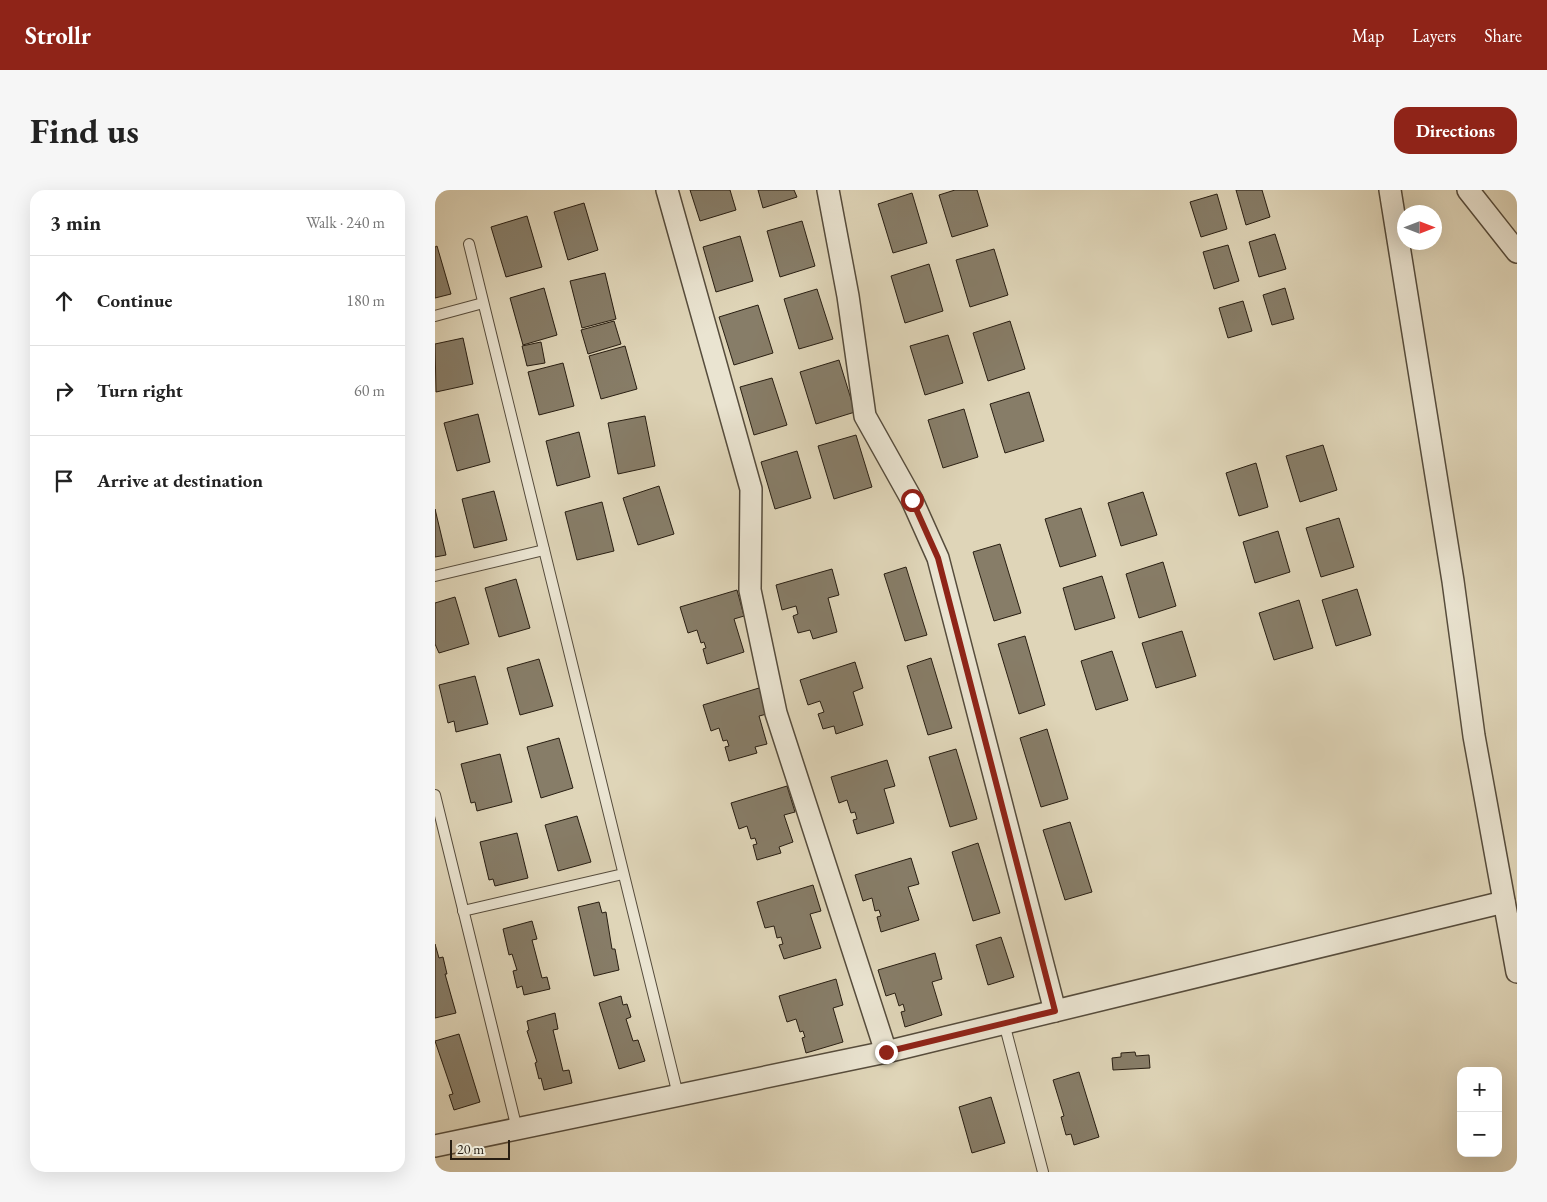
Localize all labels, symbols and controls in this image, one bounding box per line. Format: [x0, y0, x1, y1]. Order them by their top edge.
text: Strollr [25, 20, 91, 51]
text: Map [1352, 24, 1384, 47]
text: Layers [1412, 24, 1456, 47]
text: Share [1484, 24, 1522, 47]
button: Directions [1394, 107, 1517, 154]
text: Find us [30, 108, 139, 153]
north arrow [1397, 205, 1442, 250]
text: 3 min [50, 209, 101, 236]
text: Walk · 240 m [306, 212, 385, 233]
icon: ahead [50, 287, 78, 315]
text: Continue [97, 288, 172, 313]
text: 180 m [346, 290, 385, 311]
icon: right [50, 377, 78, 405]
text: Turn right [97, 378, 183, 403]
text: 60 m [354, 380, 385, 401]
icon: arrive [50, 467, 78, 495]
text: Arrive at destination [97, 468, 263, 493]
route start [901, 489, 924, 512]
route end [875, 1041, 898, 1064]
map controls [1457, 1067, 1502, 1157]
button: + [1457, 1067, 1502, 1112]
button: − [1457, 1112, 1502, 1157]
scale bar [450, 1137, 510, 1160]
text: 20 m [457, 1140, 484, 1158]

